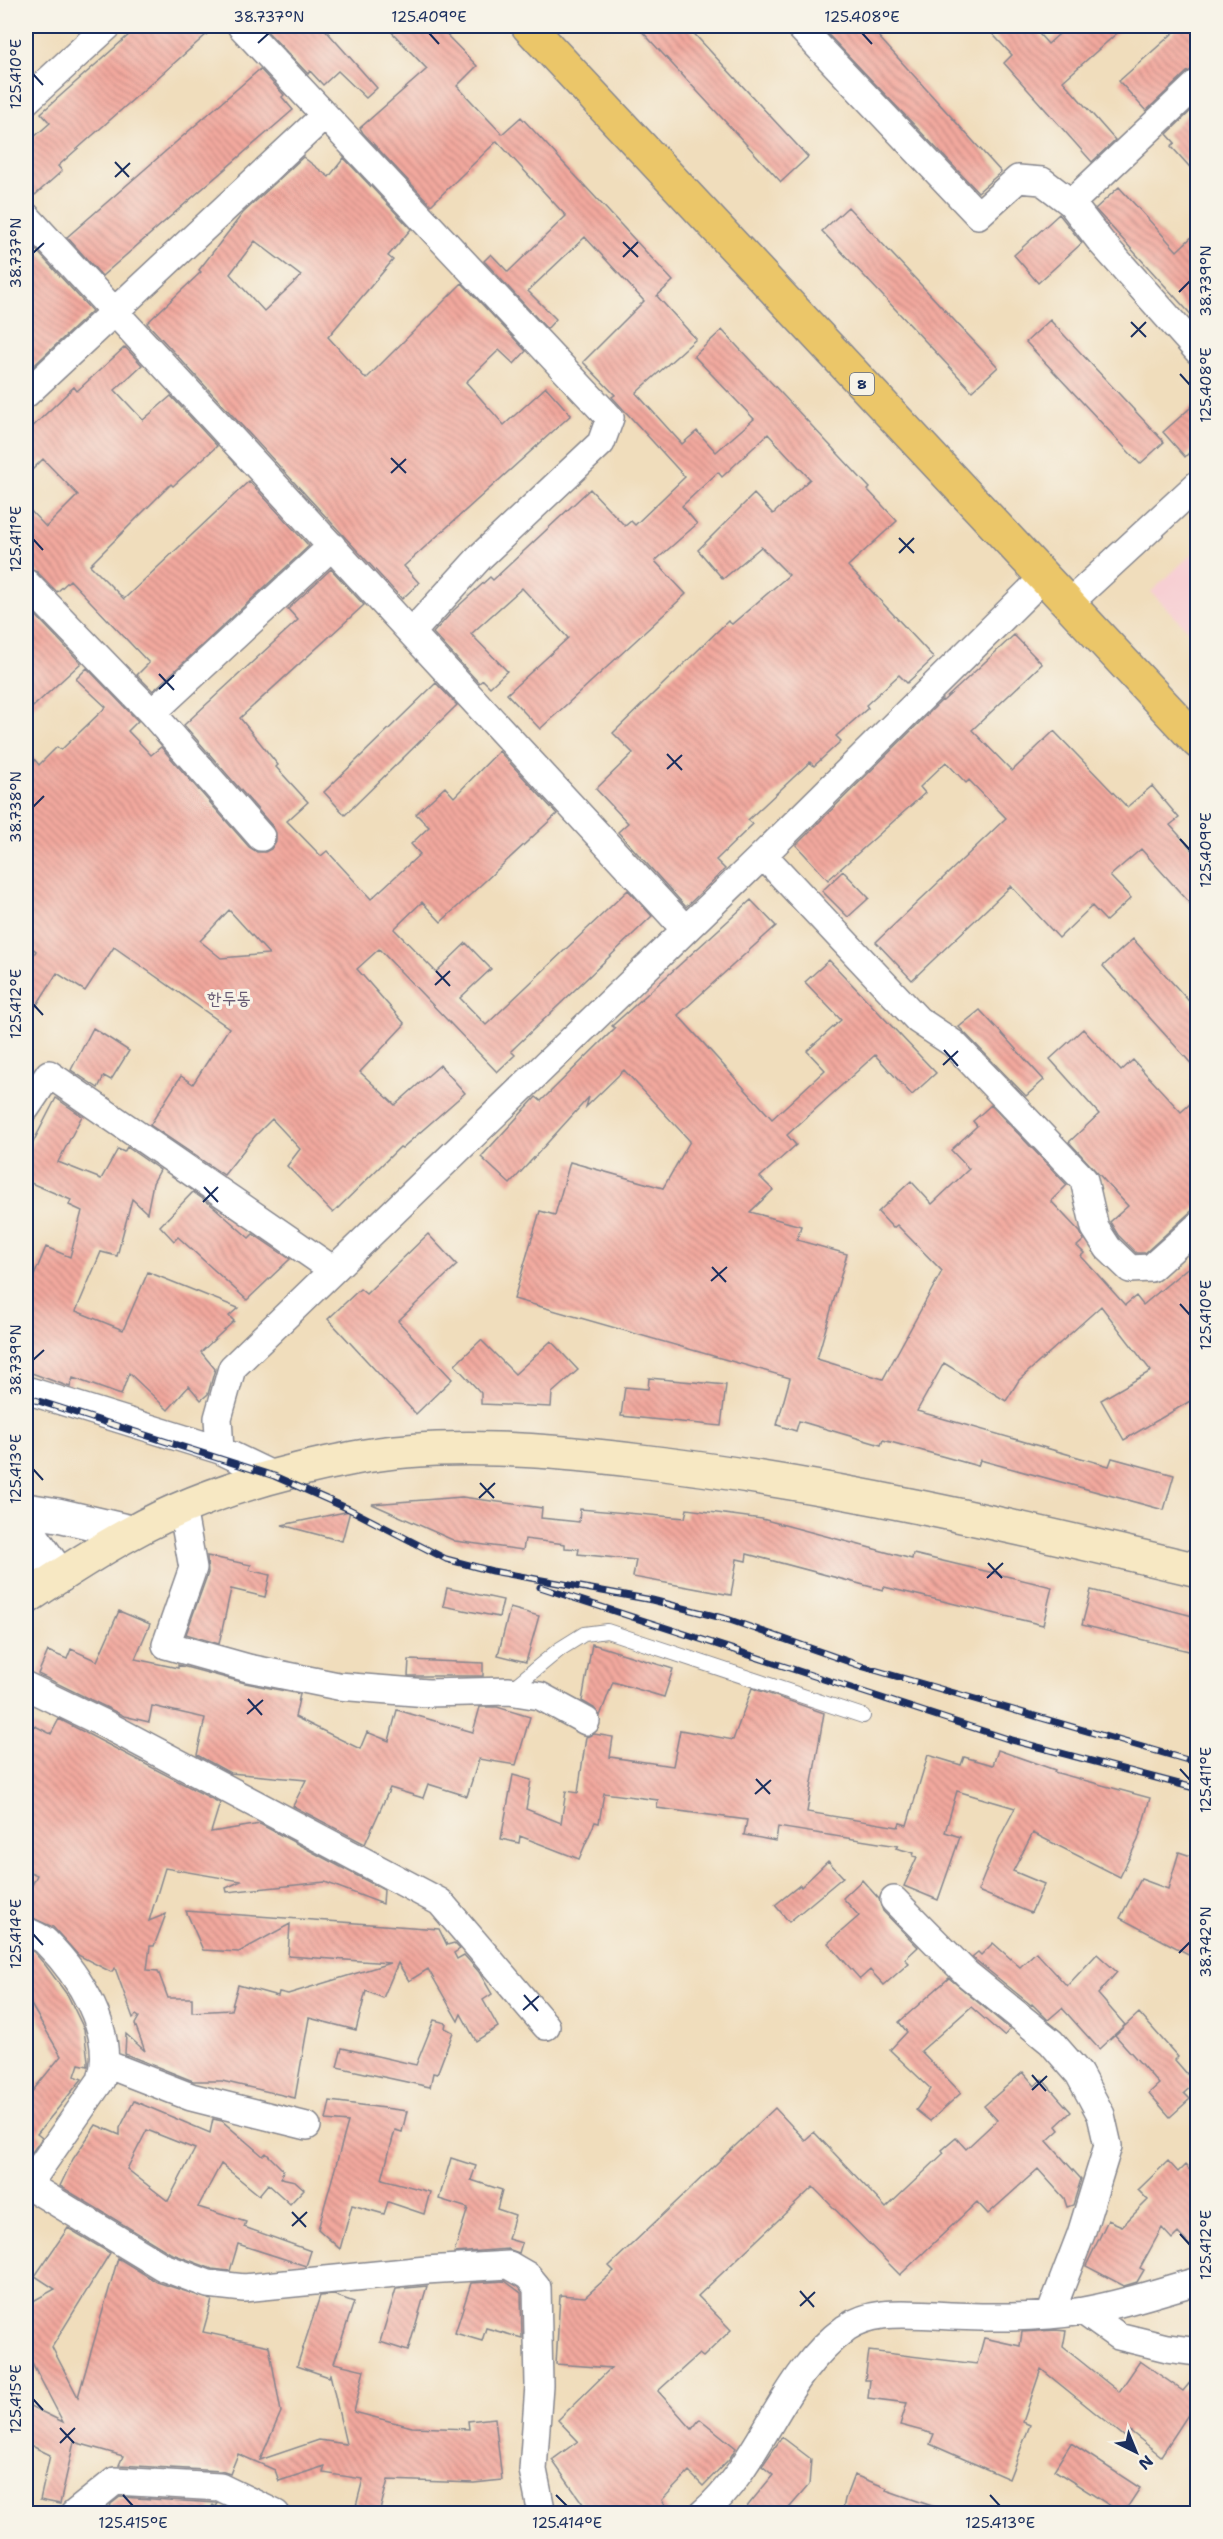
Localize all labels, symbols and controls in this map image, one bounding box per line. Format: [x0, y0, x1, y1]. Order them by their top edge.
text: 38.737°N [234, 7, 304, 27]
text: 125.409°E [391, 7, 467, 27]
text: 125.408°E [824, 7, 900, 27]
text: 125.410°E [6, 39, 26, 109]
text: 38.737°N [6, 218, 26, 288]
text: 38.739°N [1196, 245, 1216, 317]
text: 125.408°E [1196, 347, 1216, 423]
road number: 8 [850, 373, 874, 395]
text: 125.411°E [6, 506, 26, 572]
text: 38.738°N [6, 771, 26, 843]
text: 125.409°E [1196, 812, 1216, 888]
text: 125.412°E [6, 969, 26, 1039]
district label: 한두동 [207, 986, 251, 1010]
text: 125.410°E [1196, 1280, 1216, 1350]
text: 38.739°N [6, 1324, 26, 1396]
text: 125.413°E [6, 1434, 26, 1504]
text: 125.411°E [1196, 1747, 1216, 1813]
text: 125.414°E [6, 1899, 26, 1969]
text: 38.742°N [1196, 1906, 1216, 1978]
text: 125.412°E [1196, 2210, 1216, 2280]
text: 125.415°E [6, 2364, 26, 2434]
north arrow [1106, 2422, 1166, 2482]
text: N [1134, 2451, 1158, 2475]
text: 125.415°E [98, 2513, 168, 2533]
text: 125.414°E [532, 2513, 602, 2533]
text: 125.413°E [965, 2513, 1035, 2533]

